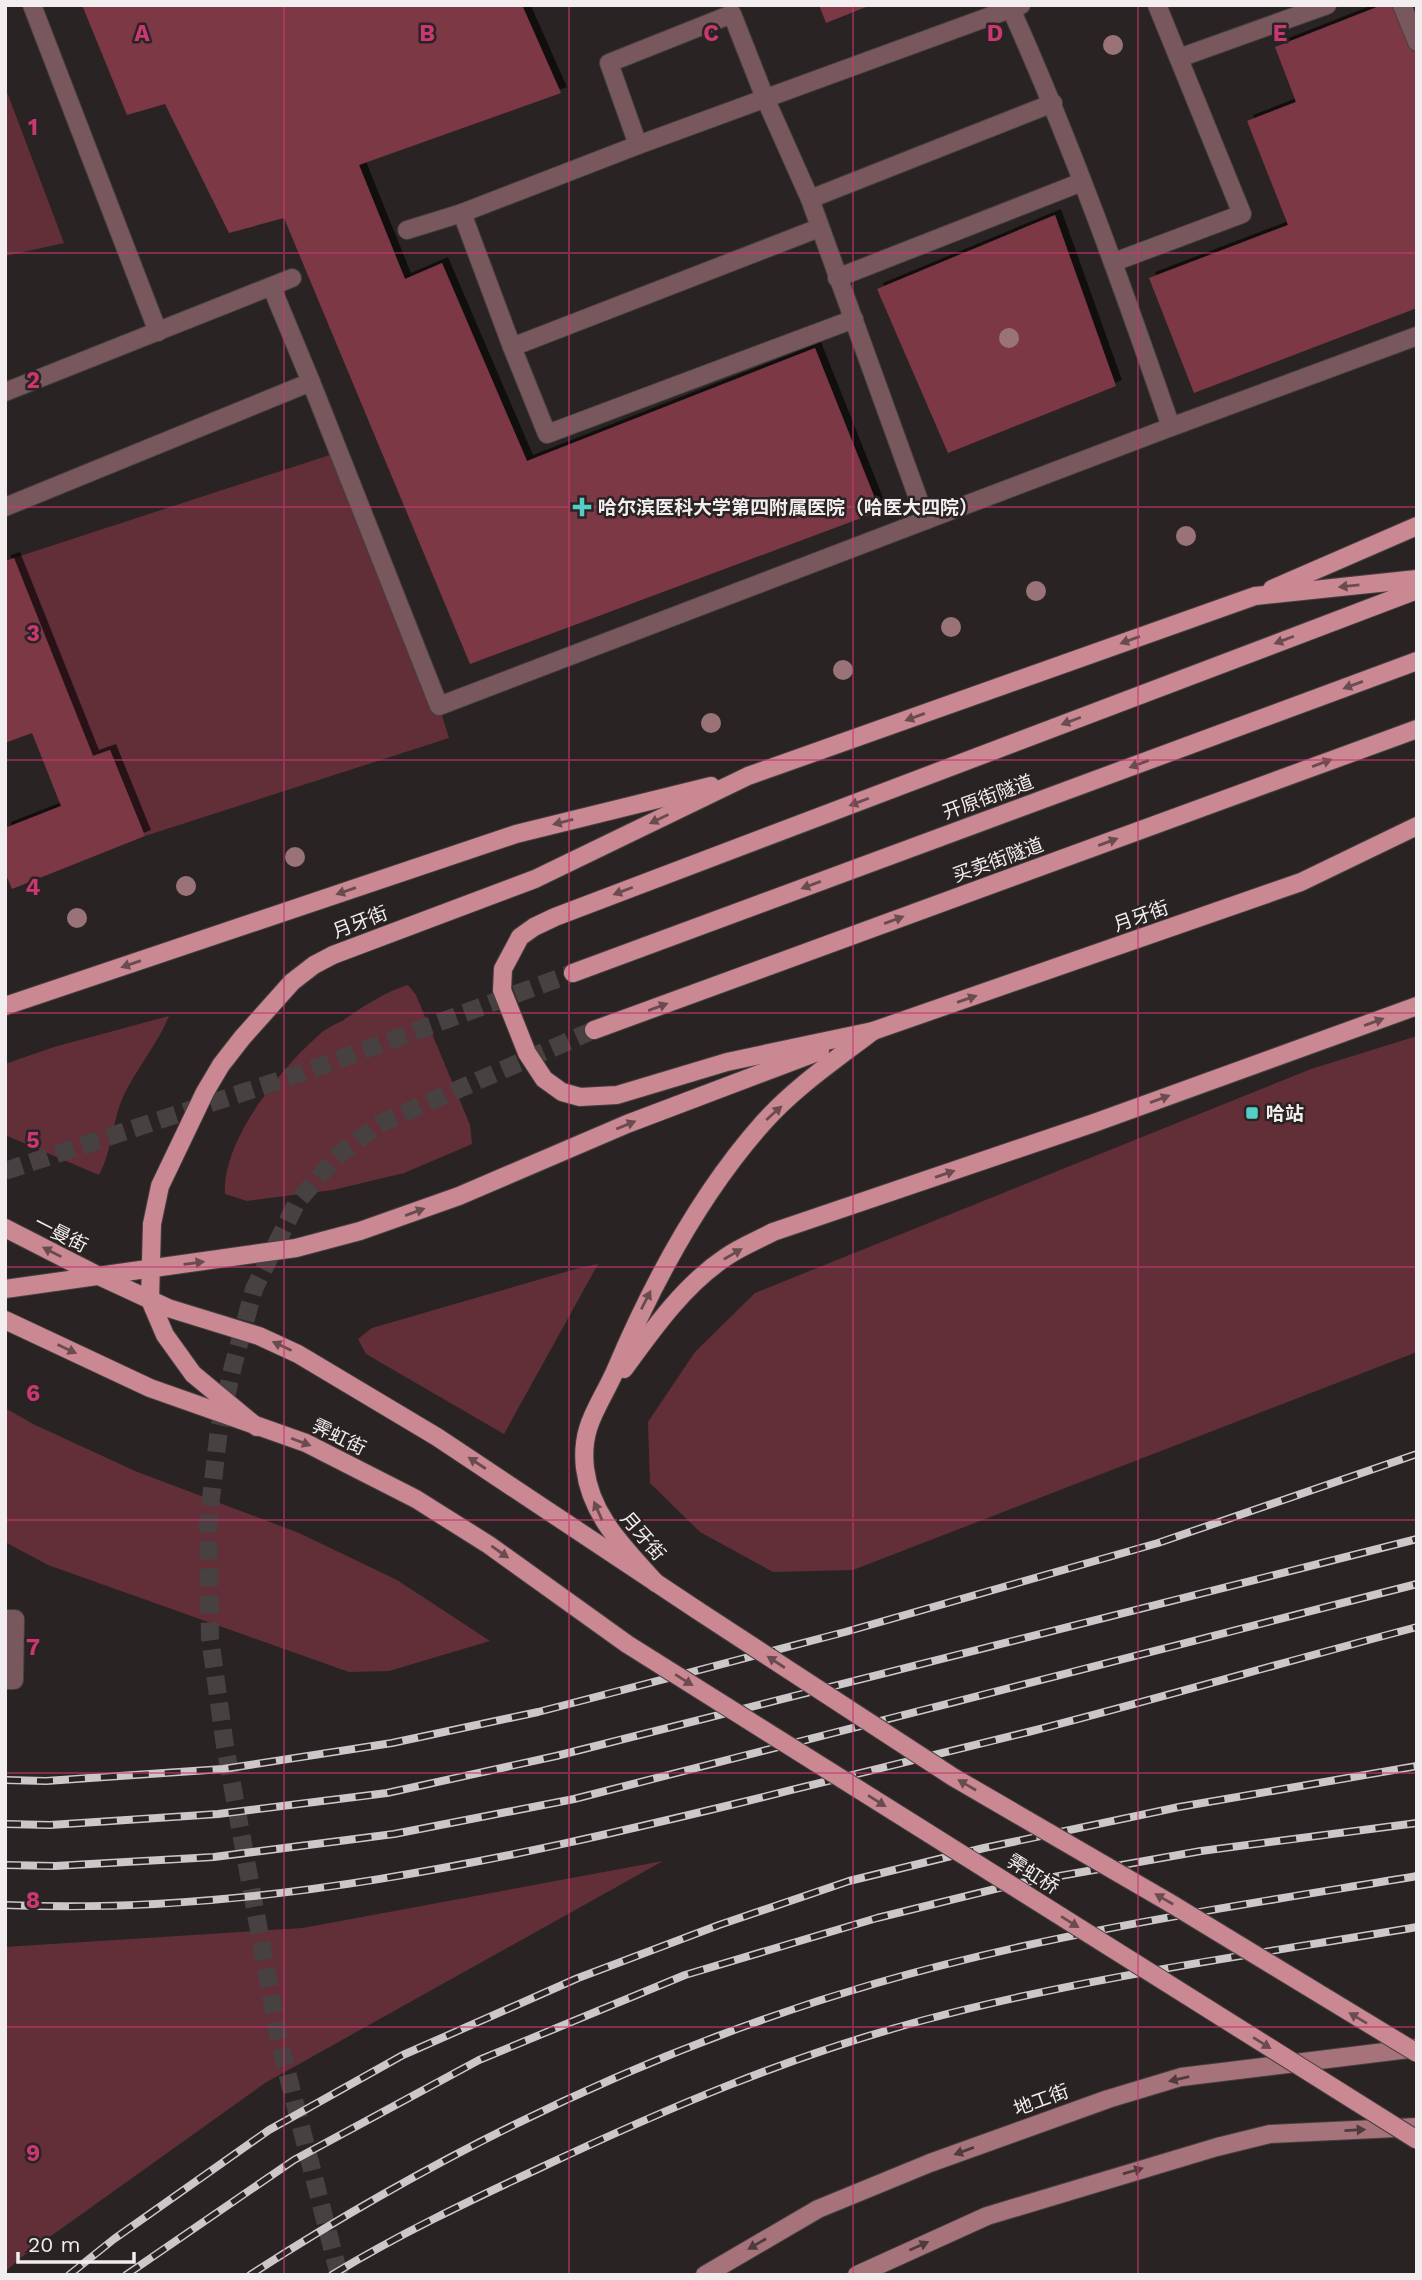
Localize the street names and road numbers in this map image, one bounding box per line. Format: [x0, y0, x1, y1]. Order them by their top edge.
street label: 开原街隧道 [939, 770, 1037, 824]
street label: 买卖街隧道 [949, 833, 1047, 887]
street label: 月牙街 [1110, 896, 1172, 936]
street label: 月牙街 [329, 901, 391, 943]
street label: 一曼街 [30, 1211, 92, 1257]
street label: 霁虹街 [308, 1414, 370, 1460]
street label: 月牙街 [616, 1507, 670, 1565]
street label: 霁虹桥 [1003, 1849, 1063, 1899]
street label: 地工街 [1010, 2079, 1072, 2121]

